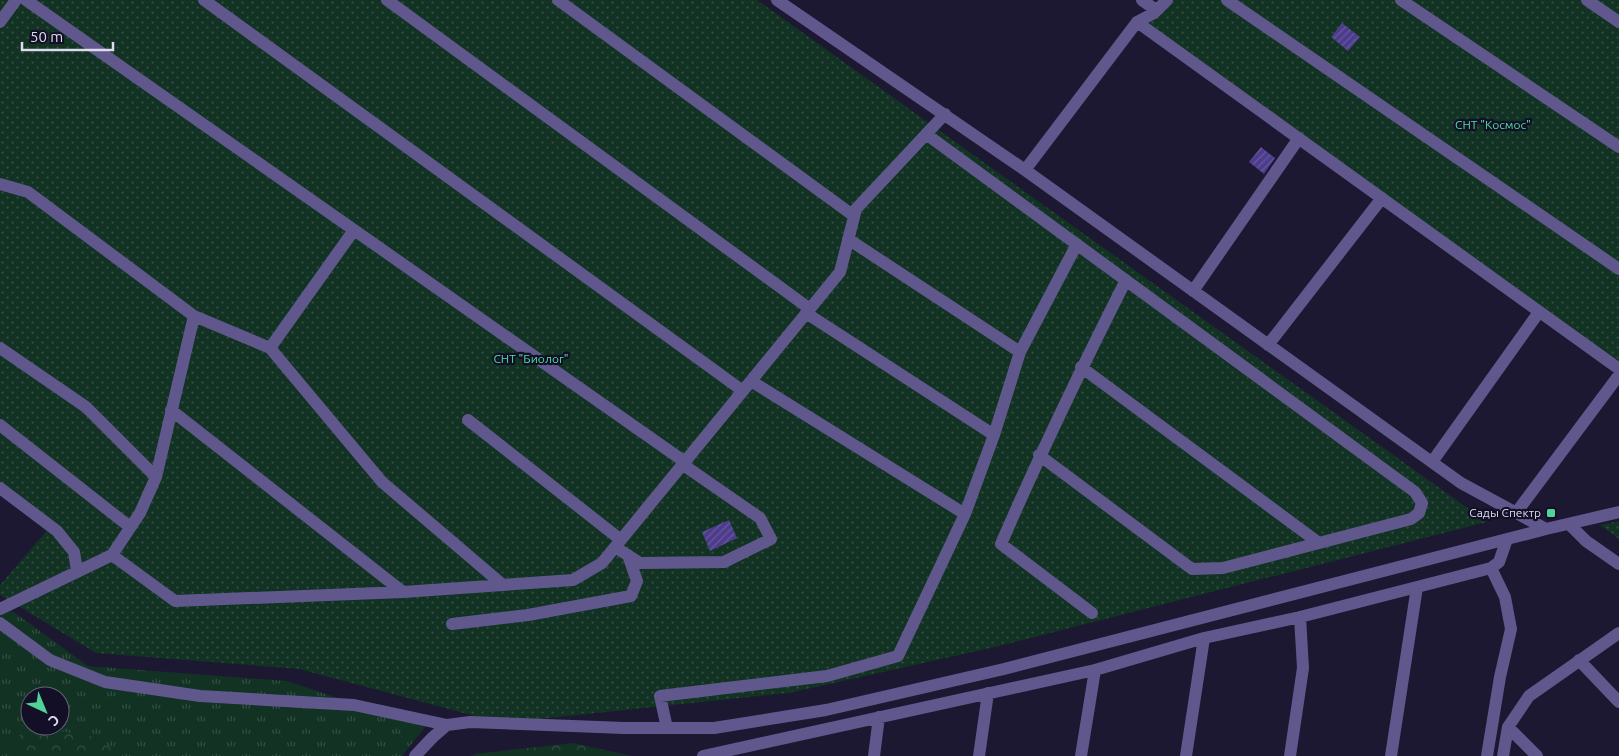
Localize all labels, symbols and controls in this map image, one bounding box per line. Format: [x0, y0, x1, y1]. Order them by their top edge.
scale bar [22, 20, 114, 52]
text: 50 m [30, 28, 63, 45]
park label: СНТ "Космос" [1455, 118, 1531, 131]
park label: СНТ "Биолог" [493, 352, 569, 365]
place label: Сады Спектр [1469, 506, 1541, 519]
marker: Сады Спектр [1545, 507, 1557, 519]
north arrow [20, 686, 70, 736]
text: С [45, 711, 63, 729]

